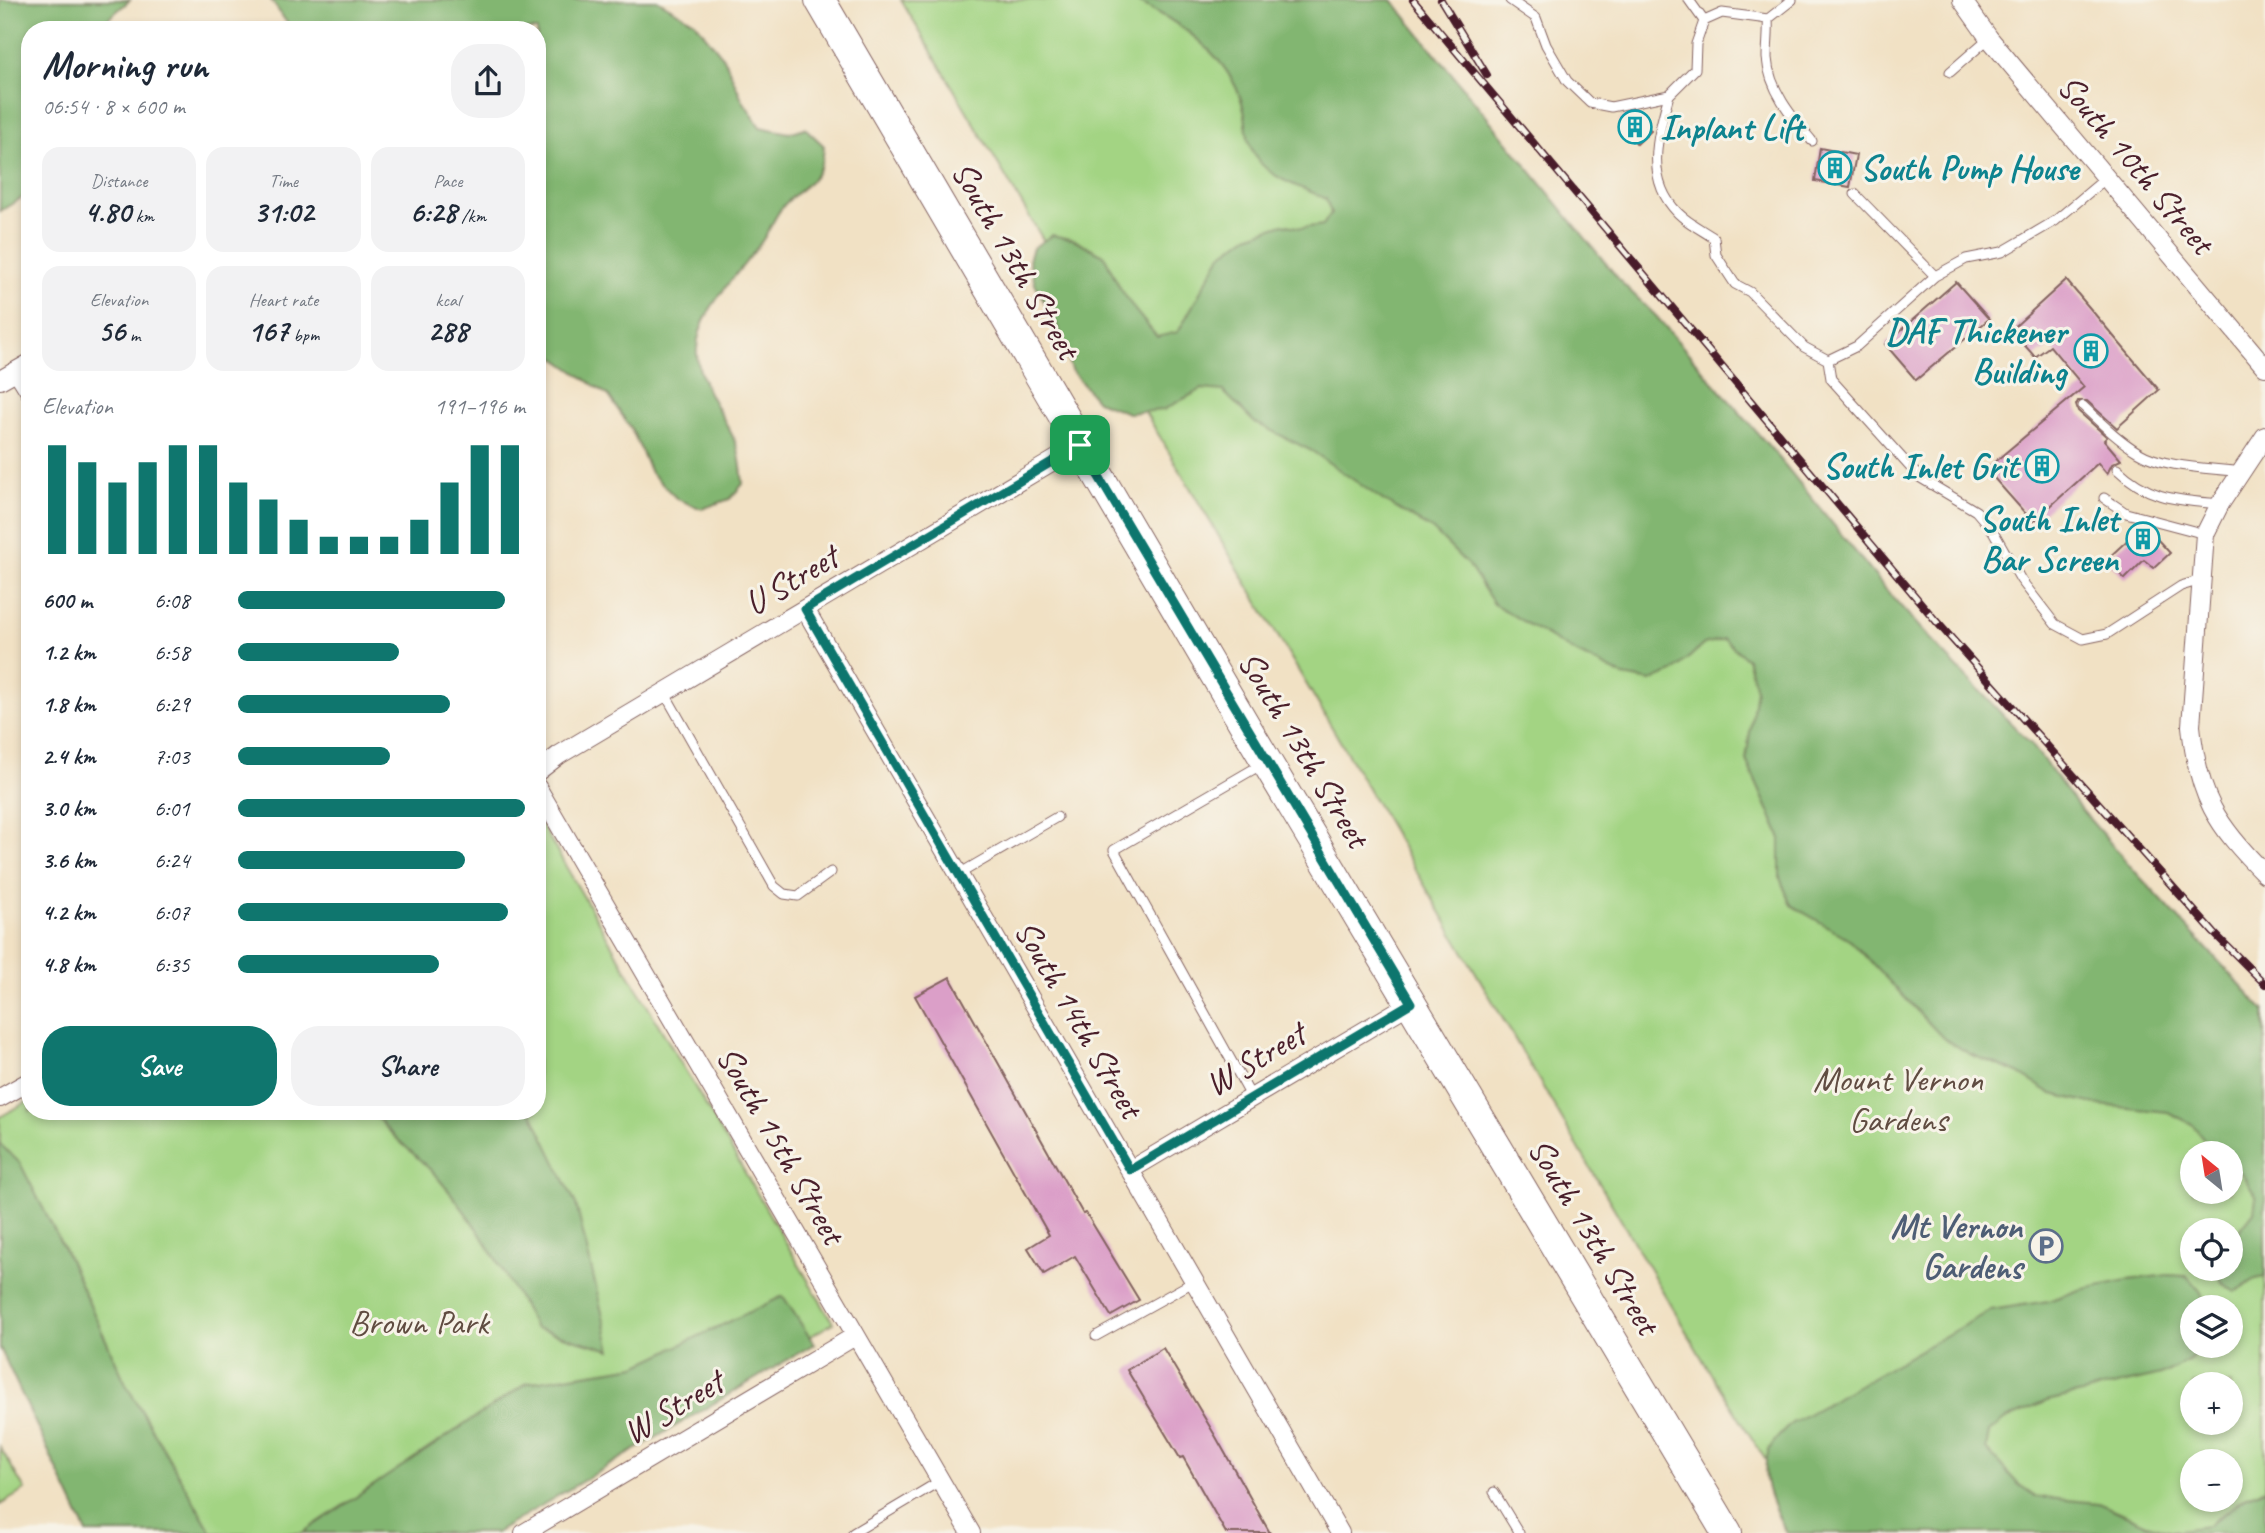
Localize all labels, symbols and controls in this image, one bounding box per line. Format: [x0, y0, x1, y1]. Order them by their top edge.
text: Morning run [42, 42, 208, 89]
button: share [451, 44, 525, 118]
street label: South 10th Street [2048, 65, 2226, 266]
text: 06:54 · 8 × 600 m [42, 92, 185, 121]
place label: Inplant Lift [1660, 105, 1807, 150]
building icon: Inplant Lift [1616, 108, 1654, 146]
place label: South Pump House [1860, 146, 2081, 191]
building icon: South Pump House [1816, 149, 1854, 187]
street label: South 13th Street [941, 153, 1092, 370]
text: Distance [91, 169, 148, 193]
text: Time [269, 169, 298, 193]
text: Pace [433, 169, 462, 193]
text: 4.80 [84, 193, 131, 231]
text: 31:02 [254, 193, 313, 231]
text: 6:28 [410, 193, 457, 231]
text: km [131, 204, 154, 228]
text: /km [457, 204, 486, 228]
text: Elevation [90, 288, 148, 312]
text: Heart rate [249, 288, 318, 312]
text: kcal [435, 288, 460, 312]
place label: DAF Thickener Building [1886, 309, 2069, 394]
text: 56 [98, 312, 125, 350]
text: 167 [248, 312, 289, 350]
text: 288 [428, 312, 468, 350]
text: m [125, 323, 140, 347]
text: bpm [289, 323, 319, 347]
building icon: DAF Thickener Building [2072, 332, 2110, 370]
text: Elevation [42, 392, 113, 421]
text: 191–196 m [434, 392, 525, 421]
pin [1050, 415, 1110, 475]
icon: arrive [1061, 426, 1099, 464]
place label: South Inlet Grit [1822, 444, 2021, 489]
building icon: South Inlet Grit [2023, 447, 2061, 485]
place label: South Inlet Bar Screen [1979, 497, 2122, 582]
building icon: South Inlet Bar Screen [2124, 520, 2162, 558]
street label: U Street [736, 532, 850, 625]
text: 600 m [42, 586, 92, 615]
text: 6:08 [154, 586, 190, 615]
text: 1.2 km [42, 638, 96, 667]
text: 6:58 [154, 638, 190, 667]
street label: South 13th Street [1228, 643, 1382, 858]
text: 1.8 km [42, 690, 96, 719]
text: 6:29 [154, 690, 190, 719]
text: 2.4 km [42, 742, 96, 771]
text: 7:03 [154, 742, 190, 771]
text: 3.0 km [42, 794, 96, 823]
text: 6:01 [154, 794, 190, 823]
text: 3.6 km [42, 846, 96, 875]
text: 6:24 [154, 846, 190, 875]
text: 4.2 km [42, 898, 96, 927]
text: 6:07 [154, 898, 190, 927]
street label: South 14th Street [1004, 912, 1155, 1129]
text: 4.8 km [42, 950, 96, 979]
text: 6:35 [154, 950, 190, 979]
street label: W Street [1197, 1009, 1317, 1106]
button: Save [42, 1026, 277, 1106]
button: Share [291, 1026, 525, 1106]
street label: South 15th Street [706, 1038, 857, 1255]
park label: Mount Vernon Gardens [1813, 1057, 1983, 1142]
street label: South 13th Street [1518, 1130, 1672, 1345]
north arrow [2180, 1141, 2244, 1204]
map controls [2180, 1141, 2243, 1512]
place label: Mt Vernon Gardens [1891, 1204, 2026, 1289]
button: locate [2180, 1218, 2243, 1281]
parking icon: Mt Vernon Gardens [2027, 1227, 2065, 1265]
button: layers [2180, 1295, 2243, 1358]
park label: Brown Park [349, 1300, 491, 1345]
street label: W Street [615, 1357, 735, 1454]
button: + [2180, 1372, 2243, 1435]
button: − [2180, 1449, 2243, 1512]

